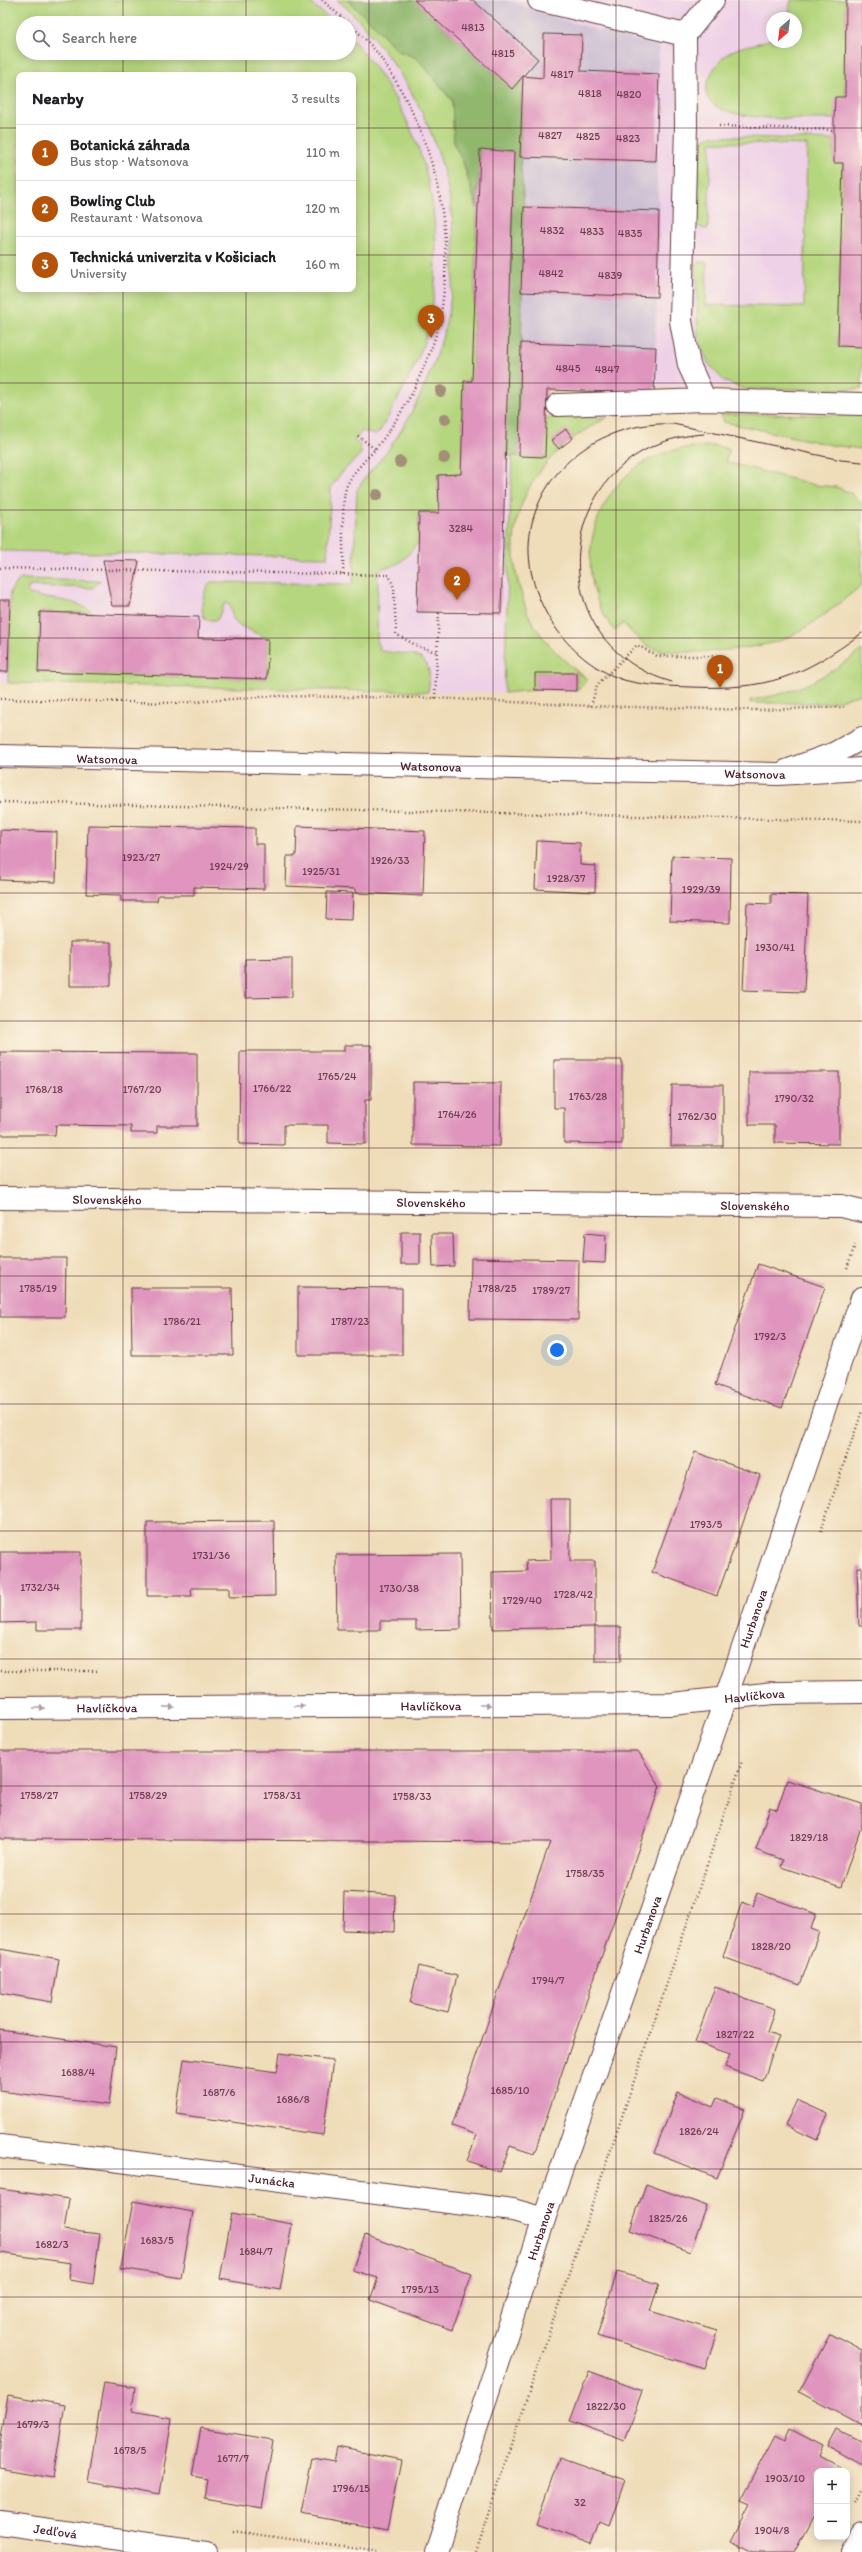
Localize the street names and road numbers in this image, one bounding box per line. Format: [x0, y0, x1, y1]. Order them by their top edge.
street label: Watsonova [76, 750, 138, 767]
street label: Watsonova [400, 758, 462, 774]
street label: Watsonova [724, 765, 786, 782]
street label: Slovenského [72, 1191, 142, 1207]
street label: Slovenského [396, 1194, 466, 1210]
street label: Slovenského [720, 1197, 790, 1213]
street label: Hurbanova [736, 1587, 770, 1650]
street label: Havlíčkova [723, 1685, 785, 1706]
street label: Havlíčkova [400, 1698, 462, 1713]
street label: Havlíčkova [76, 1700, 138, 1715]
street label: Hurbanova [630, 1893, 664, 1956]
street label: Junácka [248, 2170, 297, 2190]
street label: Hurbanova [524, 2199, 557, 2262]
street label: Jedľová [33, 2520, 78, 2541]

